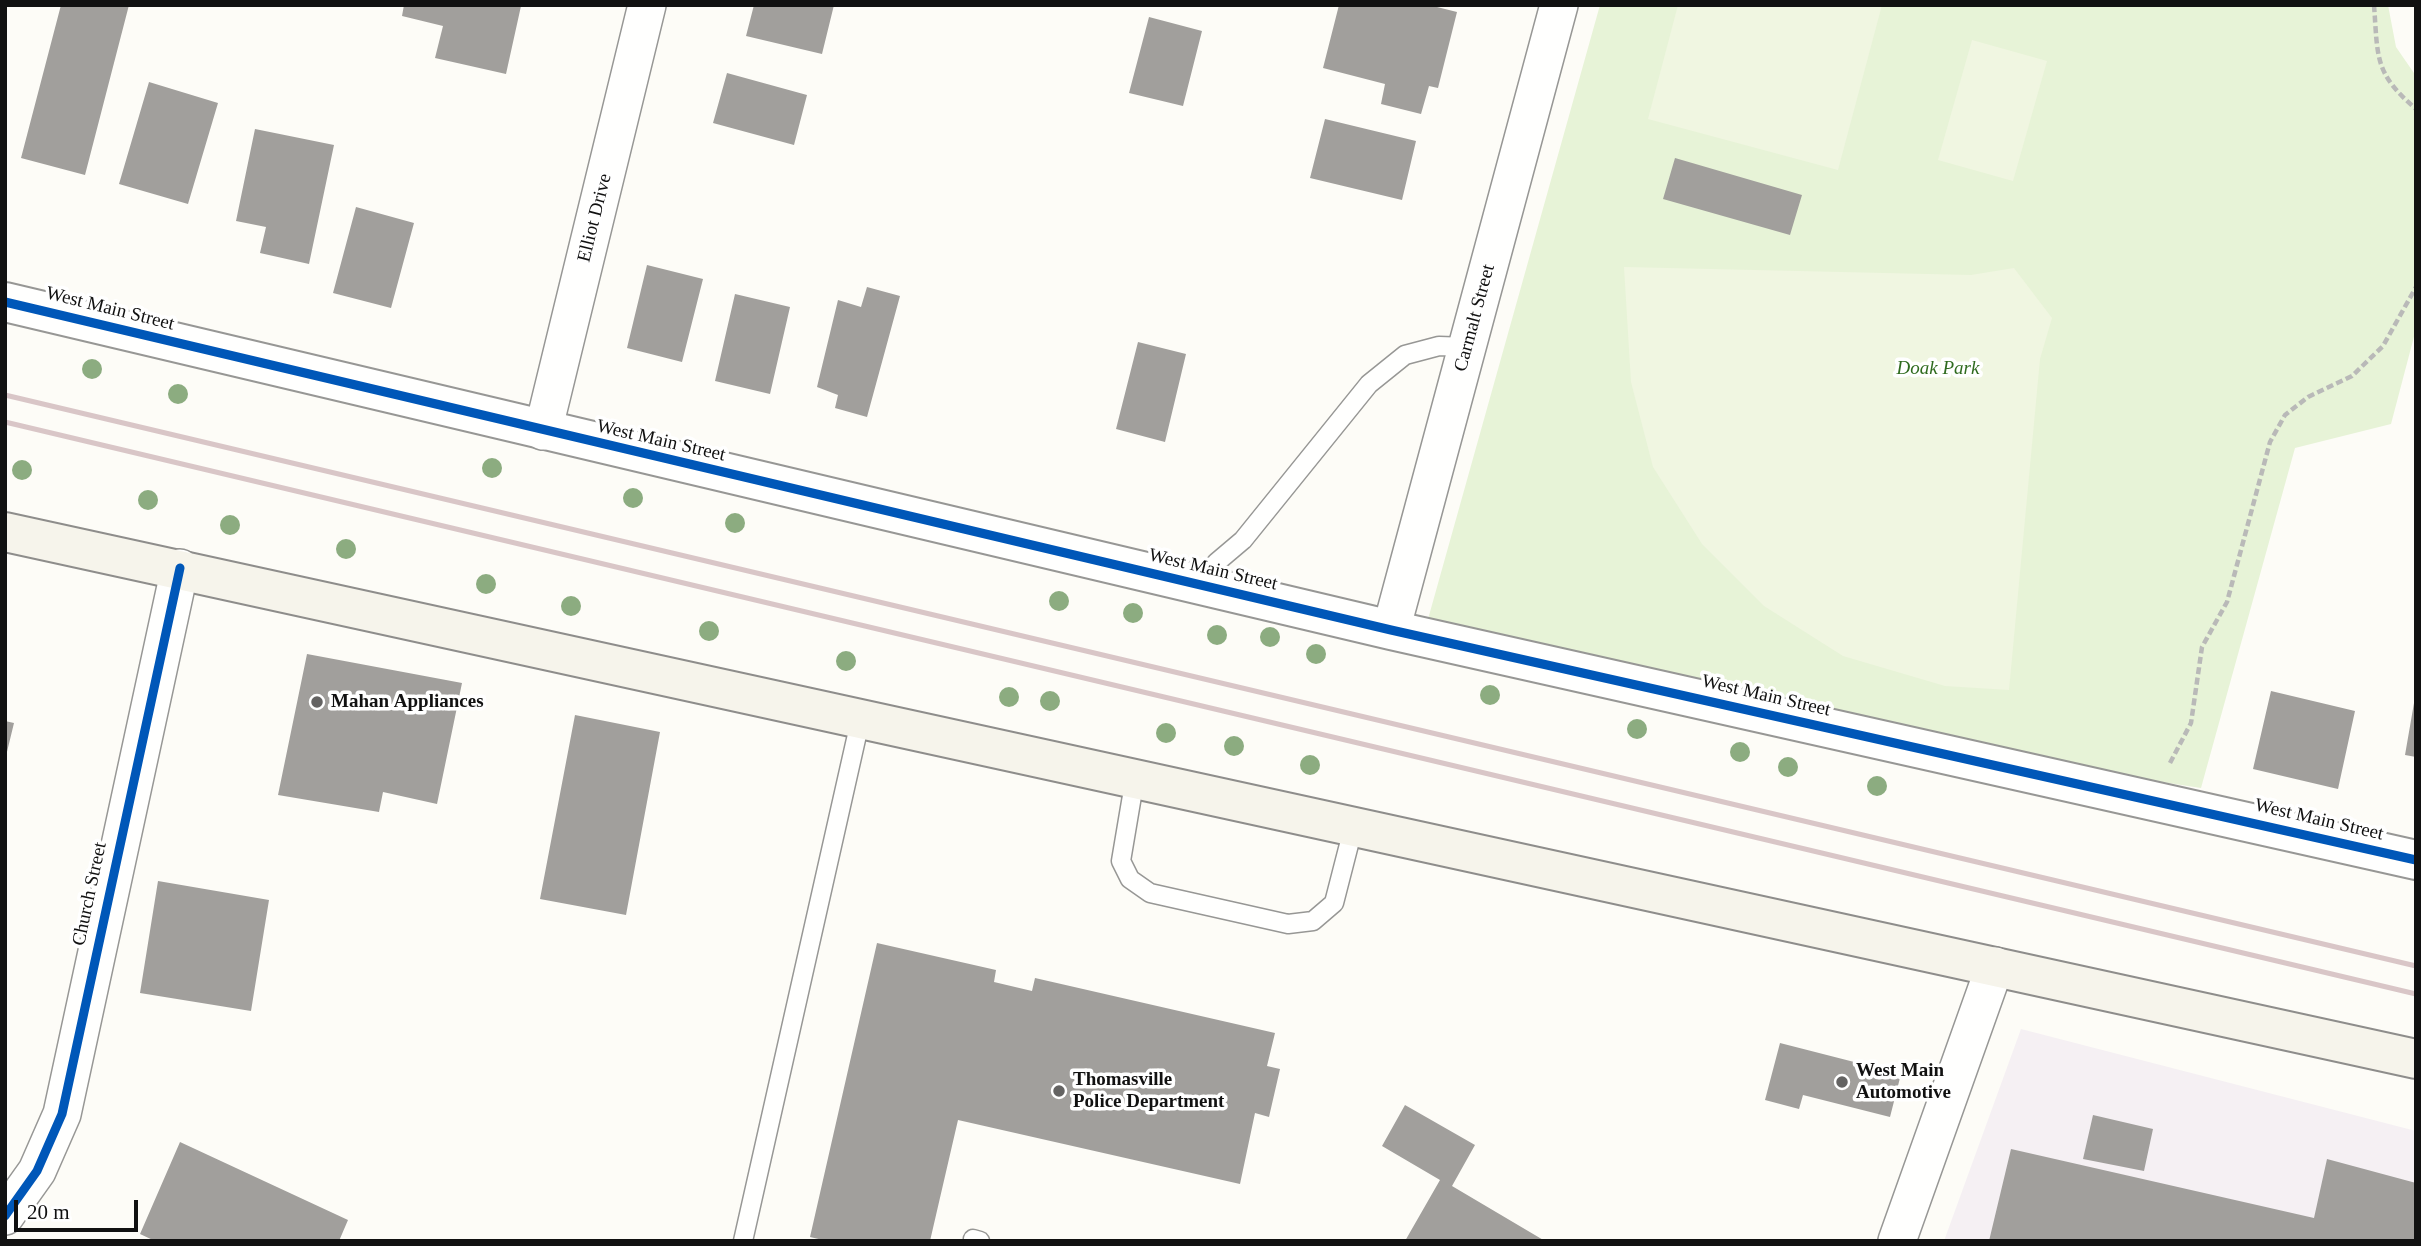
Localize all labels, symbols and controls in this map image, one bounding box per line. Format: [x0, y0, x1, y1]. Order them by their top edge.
street label: Elliot Drive [573, 171, 617, 265]
street label: Carmalt Street [1450, 262, 1500, 374]
street label: West Main Street [43, 282, 177, 336]
park label: Doak Park [1897, 358, 1979, 380]
street label: West Main Street [594, 415, 728, 467]
street label: West Main Street [1146, 544, 1280, 596]
street label: West Main Street [1699, 670, 1833, 722]
place label: Mahan Appliances [331, 691, 484, 713]
marker: Mahan Appliances [309, 694, 325, 710]
street label: West Main Street [2252, 794, 2386, 846]
street label: Church Street [68, 840, 112, 948]
place label: West Main Automotive [1856, 1060, 1951, 1104]
place label: Thomasville Police Department [1073, 1069, 1224, 1113]
marker: West Main Automotive [1834, 1074, 1850, 1090]
marker: Thomasville Police Department [1051, 1083, 1067, 1099]
scale bar [18, 1186, 142, 1230]
text: 20 m [27, 1200, 70, 1224]

